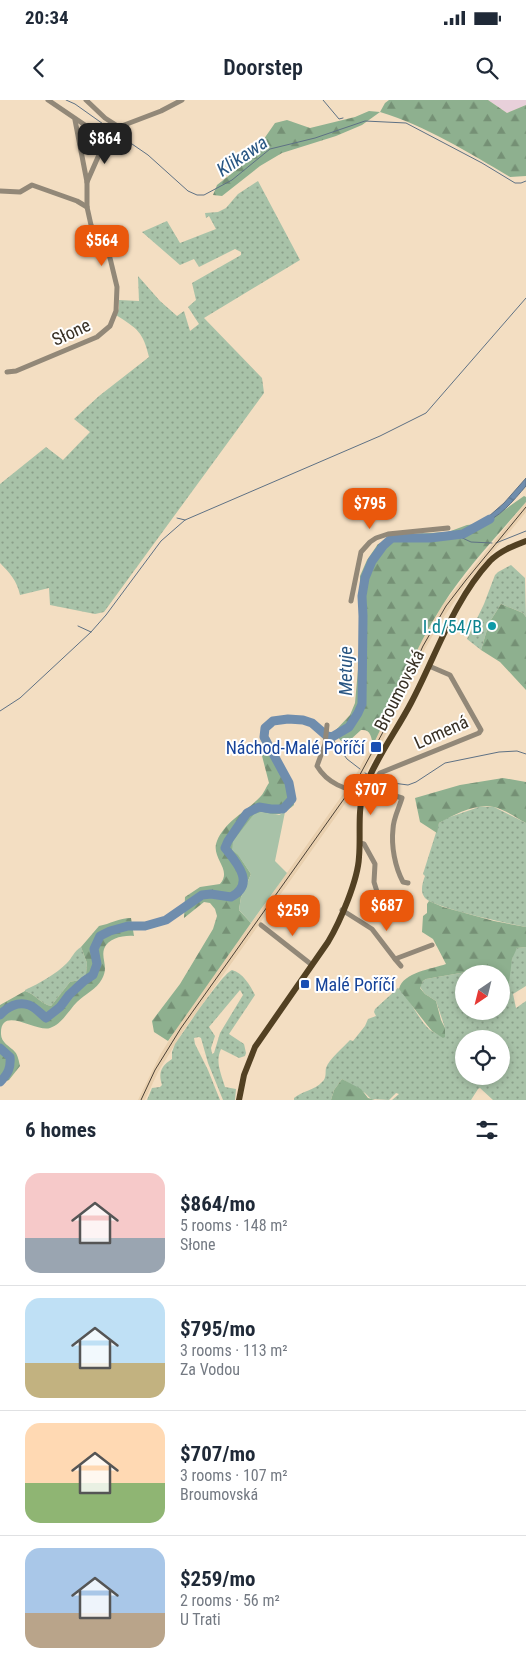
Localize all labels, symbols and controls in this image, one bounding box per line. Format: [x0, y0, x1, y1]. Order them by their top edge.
text: 20:34 [25, 6, 69, 29]
icon: back [25, 54, 53, 82]
icon: search [473, 54, 501, 82]
text: Doorstep [223, 55, 303, 80]
pin: $864 [75, 122, 135, 165]
text: $864 [89, 129, 121, 148]
water label: Klikawa [212, 131, 272, 181]
pin: $564 [72, 224, 132, 267]
text: $564 [86, 231, 118, 250]
street label: Słone [48, 314, 94, 350]
pin: $795 [340, 488, 400, 530]
text: $795 [354, 494, 386, 513]
place label: I.d/54/B [423, 616, 482, 637]
marker: I.d/54/B [486, 620, 498, 632]
water label: Metuje [334, 646, 357, 696]
street label: Broumovská [370, 646, 428, 734]
street label: Lomená [411, 711, 471, 753]
place label: Náchod-Malé Poříčí [226, 737, 366, 758]
marker: Náchod-Malé Poříčí [369, 740, 383, 754]
pin: $707 [341, 774, 401, 816]
text: $707 [355, 780, 387, 799]
pin: $687 [357, 890, 417, 932]
pin: $259 [263, 894, 323, 937]
text: $687 [371, 896, 403, 915]
text: $259 [277, 901, 309, 920]
north arrow [455, 965, 510, 1020]
map controls [455, 965, 510, 1085]
place label: Malé Poříčí [315, 974, 396, 995]
marker: Malé Poříčí [299, 978, 311, 990]
button: locate [455, 1030, 510, 1085]
icon: filters [473, 1116, 501, 1144]
text: 6 homes [25, 1118, 96, 1142]
text: $864/mo [180, 1192, 255, 1216]
icon: home [65, 1193, 125, 1253]
text: 5 rooms · 148 m² [180, 1216, 288, 1235]
text: Słone [180, 1235, 216, 1254]
text: $795/mo [180, 1317, 255, 1341]
icon: home [65, 1318, 125, 1378]
text: 3 rooms · 113 m² [180, 1341, 288, 1360]
text: Za Vodou [180, 1360, 240, 1379]
text: $707/mo [180, 1442, 255, 1466]
icon: home [65, 1443, 125, 1503]
text: 3 rooms · 107 m² [180, 1466, 288, 1485]
text: Broumovská [180, 1485, 258, 1504]
text: $259/mo [180, 1567, 255, 1591]
icon: home [65, 1568, 125, 1628]
text: 2 rooms · 56 m² [180, 1591, 280, 1610]
text: U Trati [180, 1610, 221, 1629]

